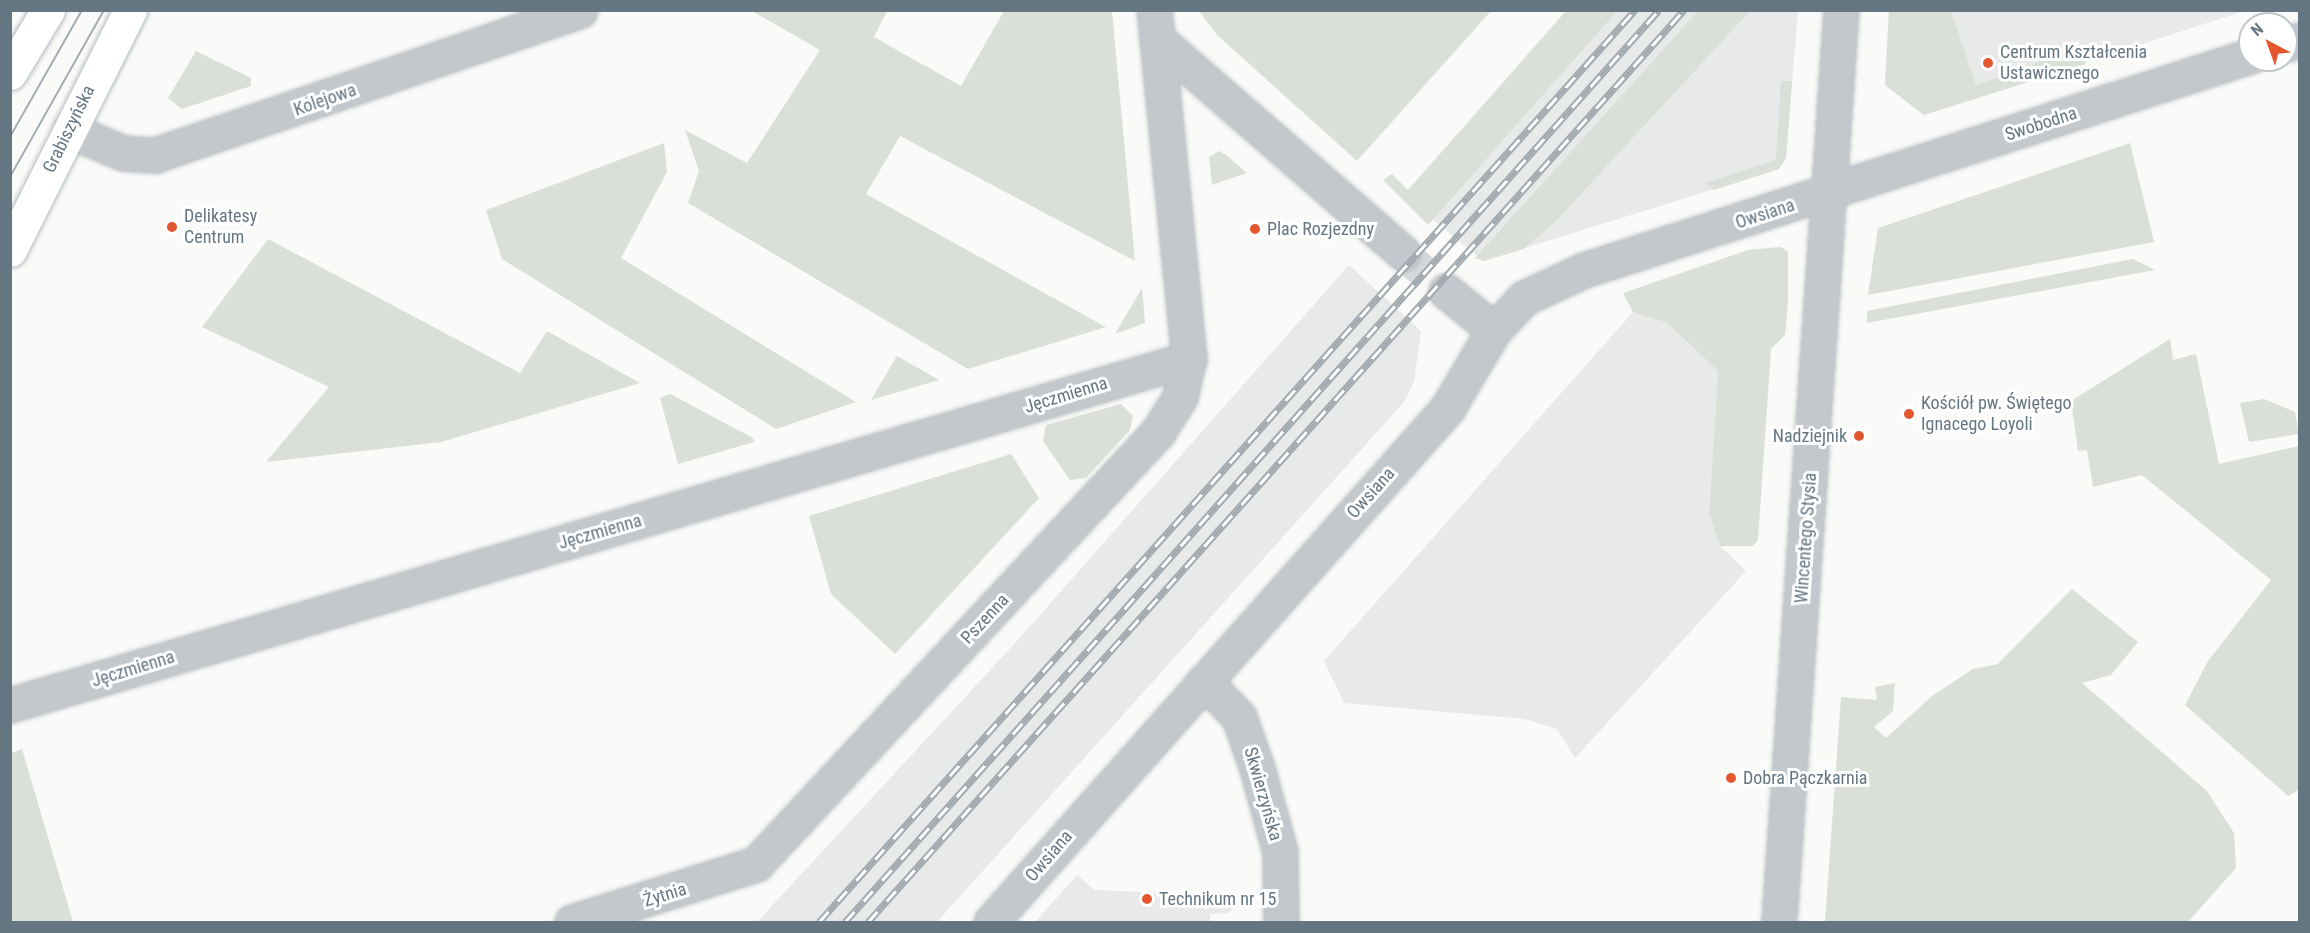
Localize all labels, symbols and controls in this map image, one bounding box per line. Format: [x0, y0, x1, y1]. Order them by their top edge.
north arrow [2238, 12, 2298, 72]
text: N [2247, 19, 2267, 40]
place label: Centrum Kształcenia Ustawicznego [2000, 42, 2147, 84]
marker: Centrum Kształcenia Ustawicznego [1981, 56, 1995, 70]
street label: Kolejowa [291, 79, 359, 121]
street label: Grabiszyńska [39, 82, 99, 176]
street label: Swobodna [2002, 102, 2080, 146]
street label: Owsiana [1733, 194, 1797, 234]
place label: Delikatesy Centrum [184, 206, 257, 248]
place label: Plac Rozjezdny [1267, 218, 1374, 240]
marker: Delikatesy Centrum [165, 220, 179, 234]
marker: Plac Rozjezdny [1248, 222, 1262, 236]
street label: Jęczmienna [1022, 372, 1110, 418]
place label: Kościół pw. Świętego Ignacego Loyoli [1921, 393, 2072, 436]
marker: Kościół pw. Świętego Ignacego Loyoli [1902, 407, 1916, 421]
place label: Nadziejnik [1773, 425, 1847, 447]
marker: Nadziejnik [1852, 429, 1866, 443]
street label: Owsiana [1343, 463, 1399, 523]
street label: Wincentego Stysia [1791, 472, 1821, 604]
street label: Jęczmienna [556, 510, 644, 554]
street label: Pszenna [956, 590, 1014, 648]
street label: Jęczmienna [89, 646, 177, 692]
street label: Skwierzyńska [1239, 745, 1287, 843]
place label: Dobra Pączkarnia [1743, 767, 1867, 789]
marker: Dobra Pączkarnia [1724, 771, 1738, 785]
street label: Owsiana [1021, 826, 1077, 886]
street label: Żytnia [641, 878, 689, 912]
place label: Technikum nr 15 [1159, 888, 1276, 910]
marker: Technikum nr 15 [1140, 892, 1154, 906]

